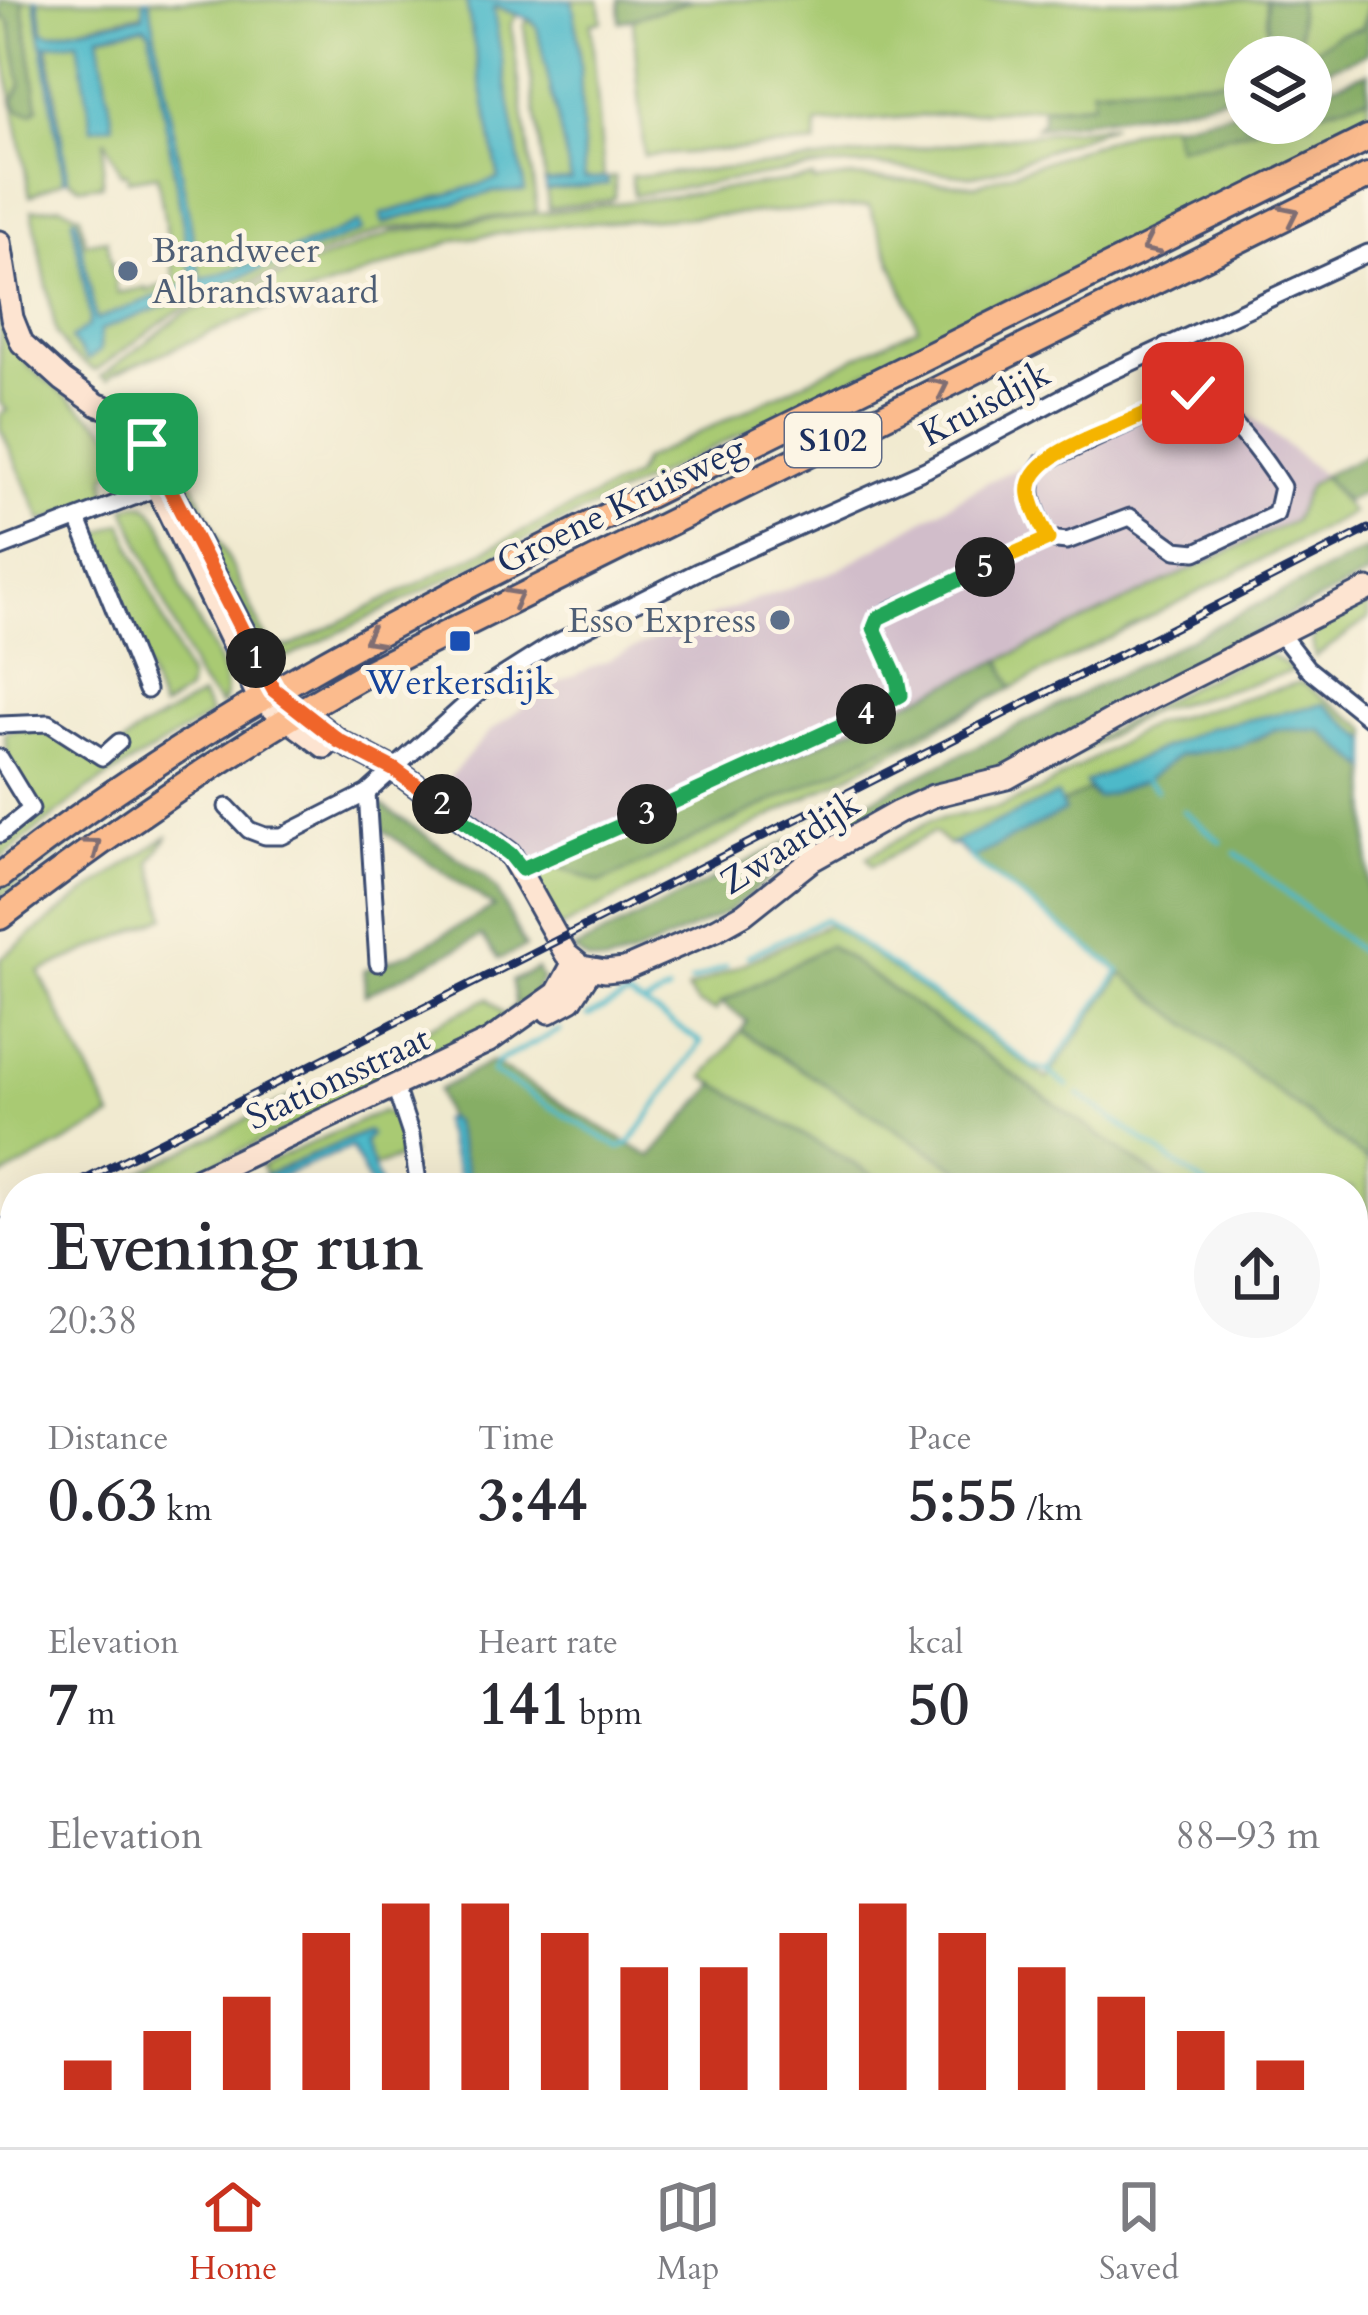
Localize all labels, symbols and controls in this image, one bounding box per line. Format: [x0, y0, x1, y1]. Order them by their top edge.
map controls [1224, 36, 1332, 144]
button: layers [1224, 36, 1332, 144]
one-way arrow [1278, 205, 1299, 229]
place label: Brandweer Albrandswaard [152, 226, 379, 316]
one-way arrow [1141, 232, 1163, 255]
marker: Brandweer Albrandswaard [115, 258, 141, 284]
pin [1142, 342, 1244, 444]
street label: Kruisdijk [911, 349, 1059, 459]
icon: check [1160, 360, 1226, 426]
one-way arrow [928, 378, 949, 401]
pin [96, 393, 198, 495]
icon: arrive [114, 411, 180, 477]
road number: S102 [785, 413, 881, 467]
street label: Groene Kruisweg [488, 423, 754, 586]
pin: 5 [955, 537, 1015, 597]
text: 5 [977, 544, 993, 589]
one-way arrow [503, 589, 525, 612]
place label: Esso Express [568, 596, 756, 645]
marker: Esso Express [767, 607, 793, 633]
one-way arrow [363, 623, 385, 646]
pin: 1 [226, 628, 286, 688]
marker: Werkersdijk [447, 628, 473, 654]
text: 1 [248, 635, 264, 680]
place label: Werkersdijk [365, 658, 555, 707]
pin: 4 [836, 684, 896, 744]
text: 4 [858, 691, 874, 736]
pin: 2 [412, 774, 472, 834]
street label: Zwaardijk [711, 779, 870, 906]
text: 2 [434, 781, 450, 826]
pin: 3 [617, 784, 677, 844]
text: 3 [639, 791, 655, 836]
one-way arrow [80, 839, 101, 861]
street label: Stationsstraat [238, 1014, 438, 1142]
text: Evening run [48, 1204, 423, 1293]
button: share [1194, 1212, 1320, 1338]
text: 20:38 [48, 1294, 138, 1347]
text: Distance [48, 1416, 169, 1461]
text: Time [478, 1416, 554, 1461]
text: Pace [908, 1416, 972, 1461]
text: 0.63 [48, 1461, 158, 1542]
text: 3:44 [478, 1461, 588, 1542]
text: 5:55 [908, 1461, 1018, 1542]
text: km [158, 1487, 212, 1532]
text: /km [1018, 1487, 1083, 1532]
text: Elevation [48, 1620, 179, 1665]
text: Heart rate [478, 1620, 618, 1665]
text: kcal [908, 1620, 963, 1665]
text: 7 [48, 1665, 79, 1746]
text: 141 [478, 1665, 570, 1746]
text: 50 [908, 1665, 969, 1746]
text: m [79, 1691, 116, 1736]
text: bpm [570, 1691, 642, 1736]
text: Elevation [48, 1809, 203, 1862]
text: 88–93 m [1175, 1809, 1320, 1862]
tab: Home [189, 2174, 277, 2291]
tab: Map [655, 2174, 721, 2291]
tab: Saved [1099, 2174, 1179, 2291]

